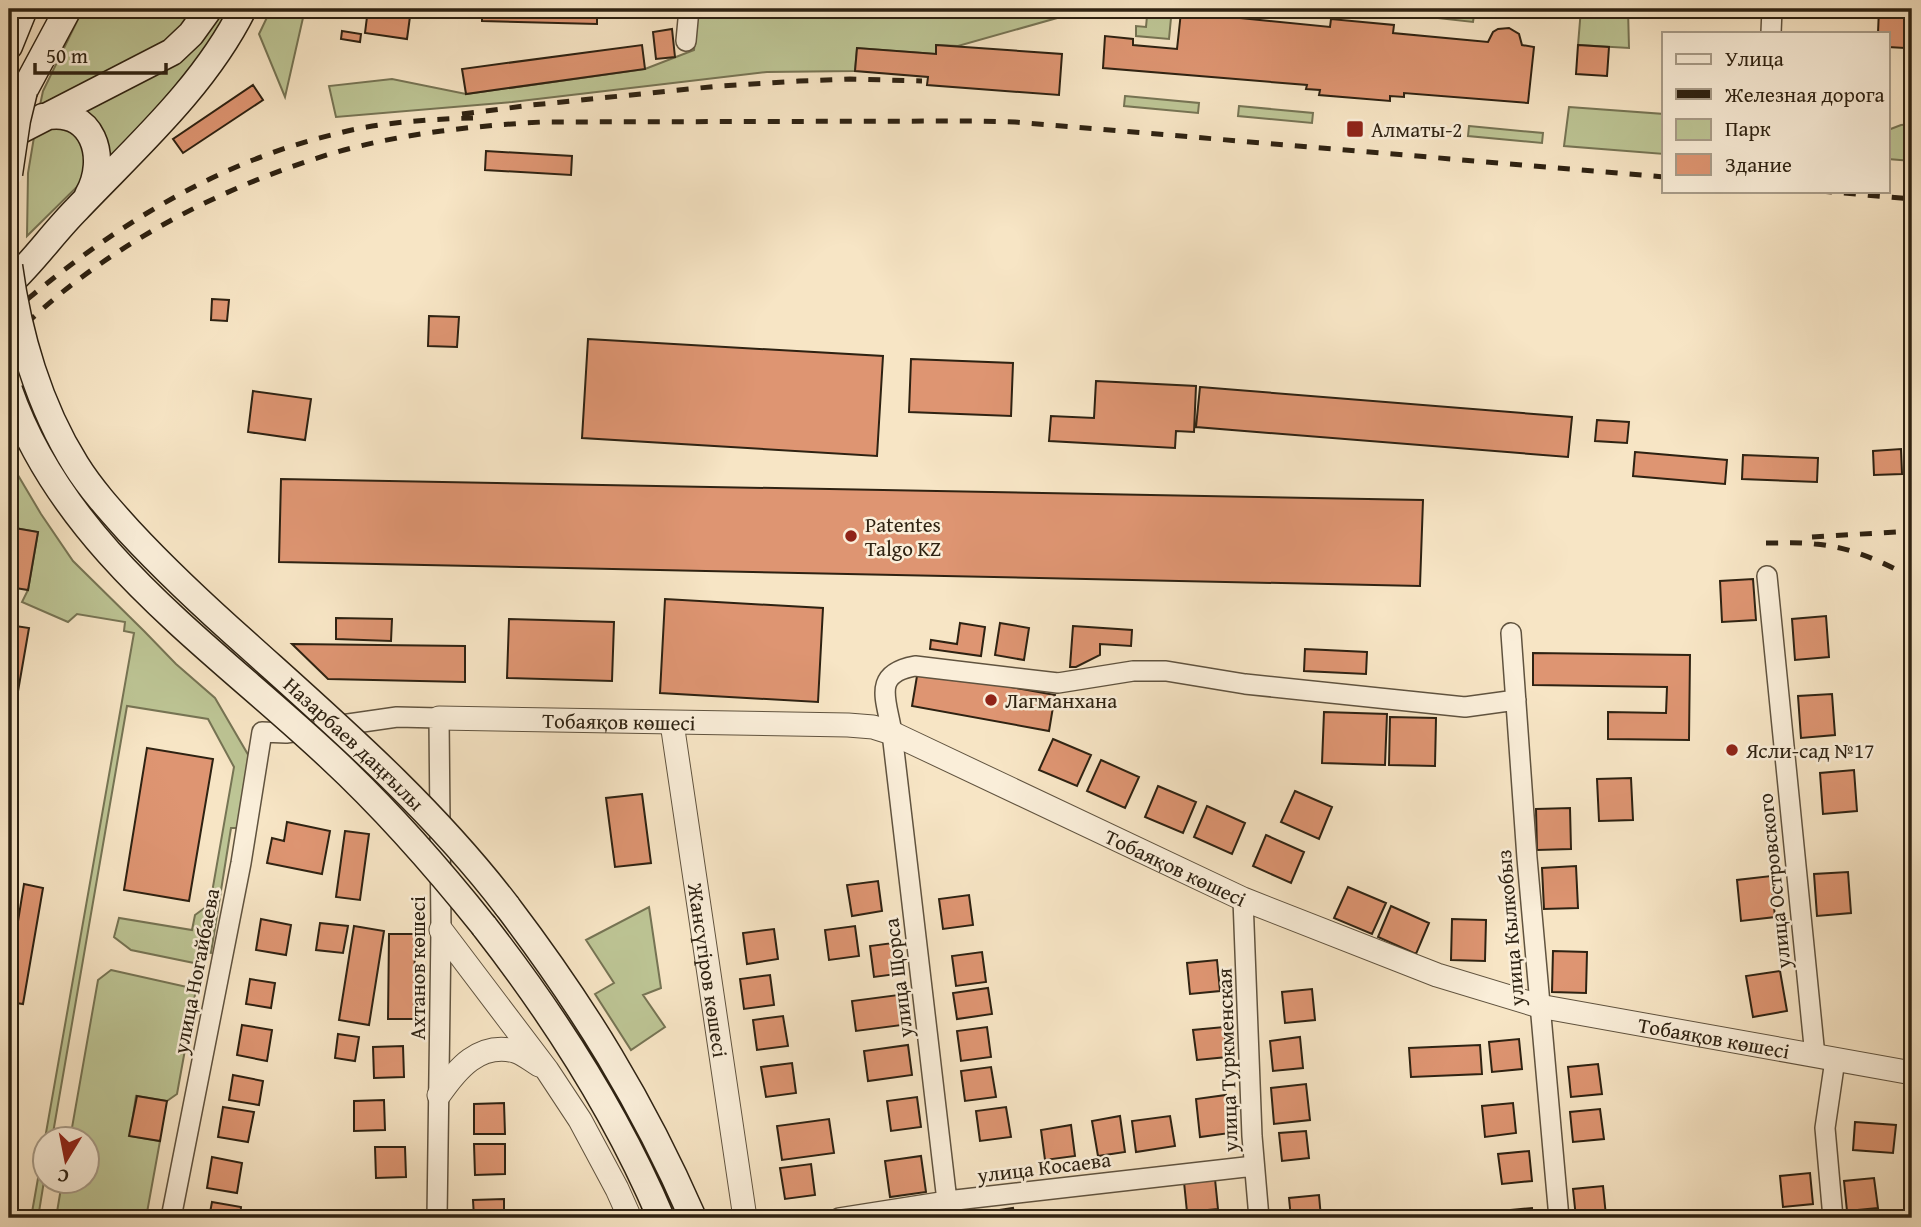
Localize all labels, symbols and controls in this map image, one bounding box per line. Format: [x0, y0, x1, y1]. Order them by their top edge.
scale bar [35, 32, 166, 76]
legend [1662, 32, 1890, 192]
text: 50 m [46, 40, 88, 71]
text: Улица [1725, 43, 1784, 74]
text: Железная дорога [1724, 79, 1885, 110]
text: Парк [1725, 113, 1771, 144]
place label: Алматы-2 [1371, 114, 1462, 145]
marker: Алматы-2 [1345, 119, 1365, 139]
text: Здание [1725, 149, 1792, 180]
place label: Patentes Talgo KZ [865, 509, 941, 564]
marker: Patentes Talgo KZ [843, 528, 859, 544]
street label: Назарбаев даңғылы [277, 669, 432, 818]
place label: Лагманхана [1005, 685, 1117, 716]
marker: Лагманхана [983, 692, 999, 708]
street label: Тобаяқов көшесі [542, 704, 696, 738]
place label: Ясли-сад №17 [1745, 735, 1874, 766]
marker: Ясли-сад №17 [1724, 742, 1740, 758]
street label: улица Островского [1749, 792, 1799, 971]
street label: Тобаяқов көшесі [1100, 820, 1252, 914]
street label: улица Кылкобыз [1488, 849, 1532, 1008]
street label: Жансүгіров көшесі [680, 880, 737, 1060]
street label: улица Ногайбаева [165, 885, 227, 1057]
street label: Ахтанов көшесі [402, 896, 433, 1040]
street label: улица Щорса [875, 916, 921, 1041]
street label: улица Туркменская [1208, 967, 1246, 1154]
street label: Тобаяқов көшесі [1636, 1009, 1792, 1066]
north arrow [32, 1126, 102, 1196]
street label: улица Косаева [974, 1143, 1113, 1191]
text: С [55, 1162, 71, 1191]

